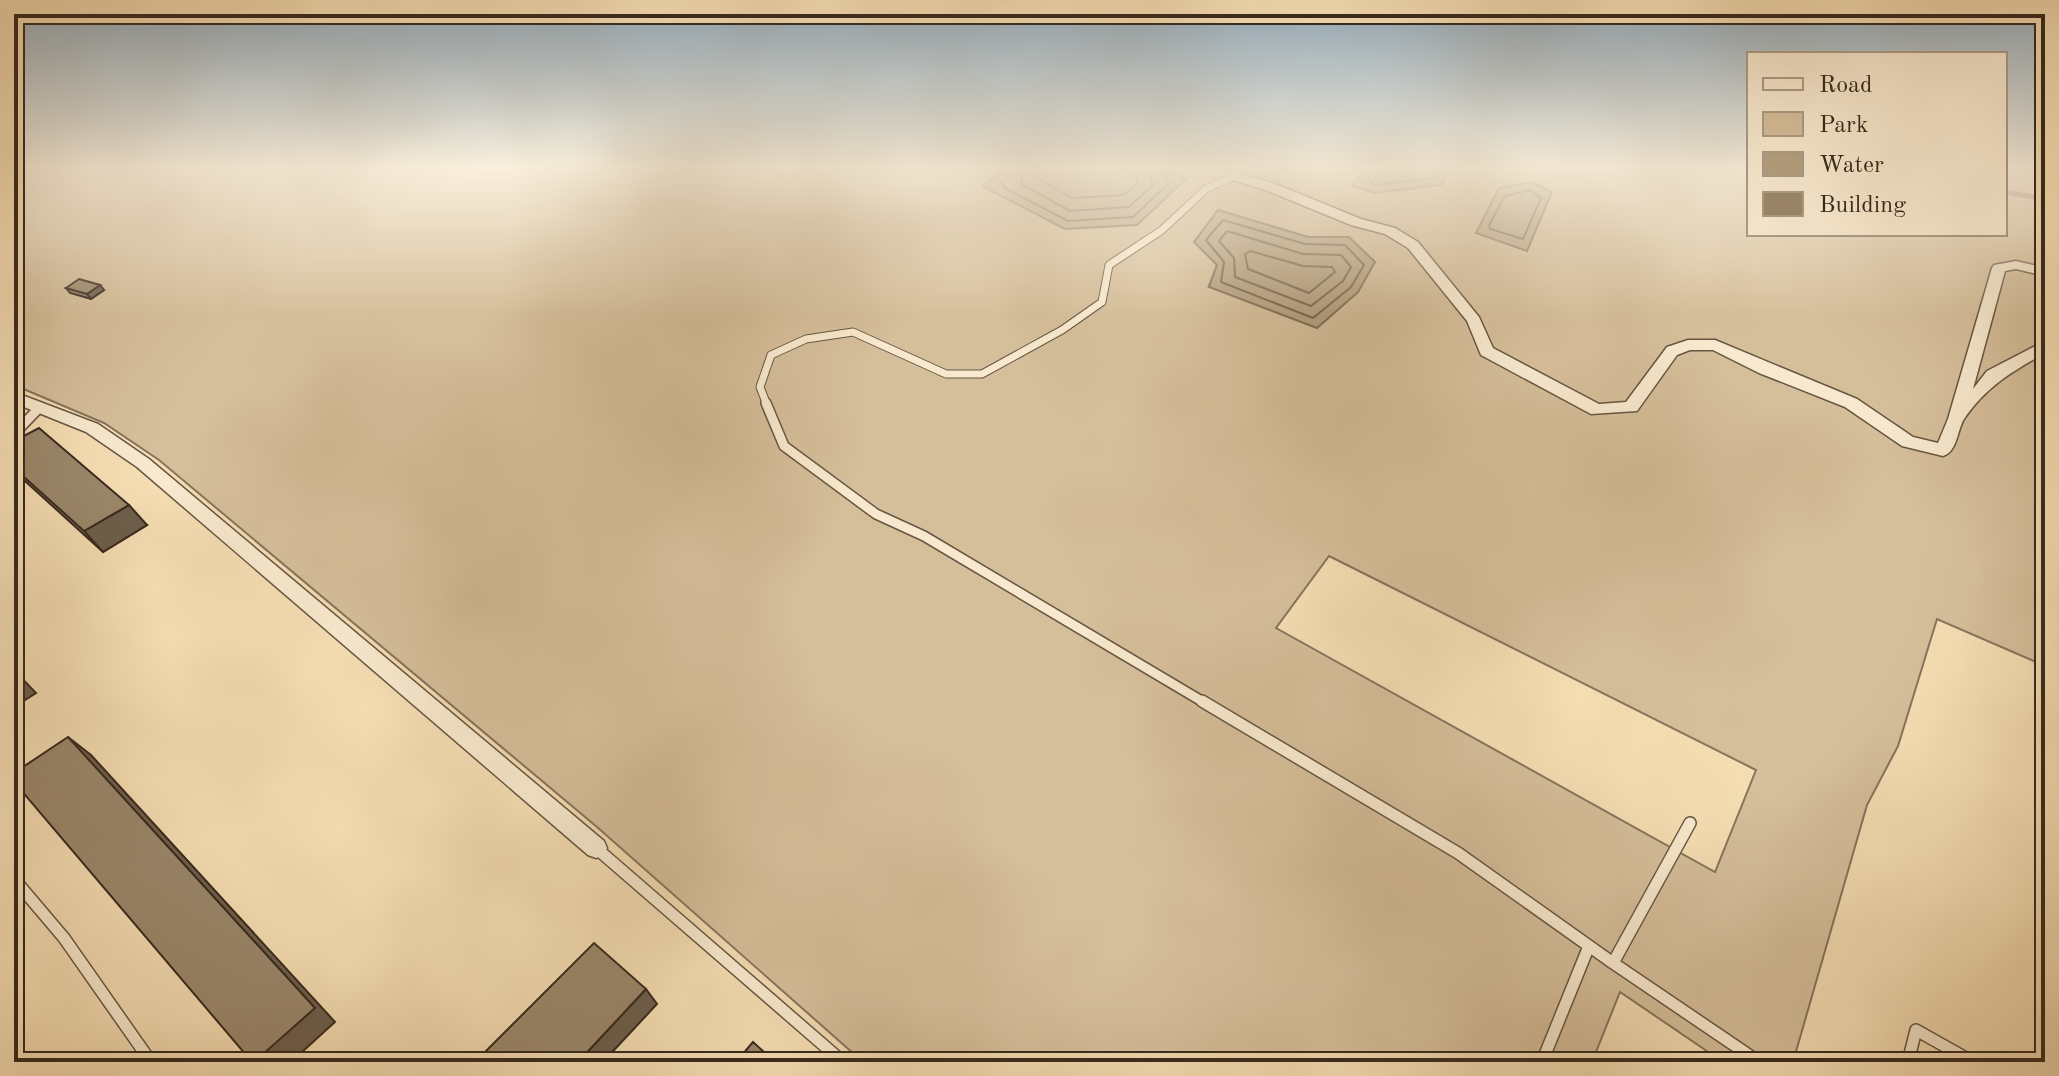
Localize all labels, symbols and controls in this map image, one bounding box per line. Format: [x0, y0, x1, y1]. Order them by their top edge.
legend [1747, 52, 2007, 236]
text: Road [1819, 74, 1872, 98]
text: Park [1819, 114, 1868, 138]
text: Water [1819, 154, 1884, 178]
text: Building [1819, 194, 1906, 218]

